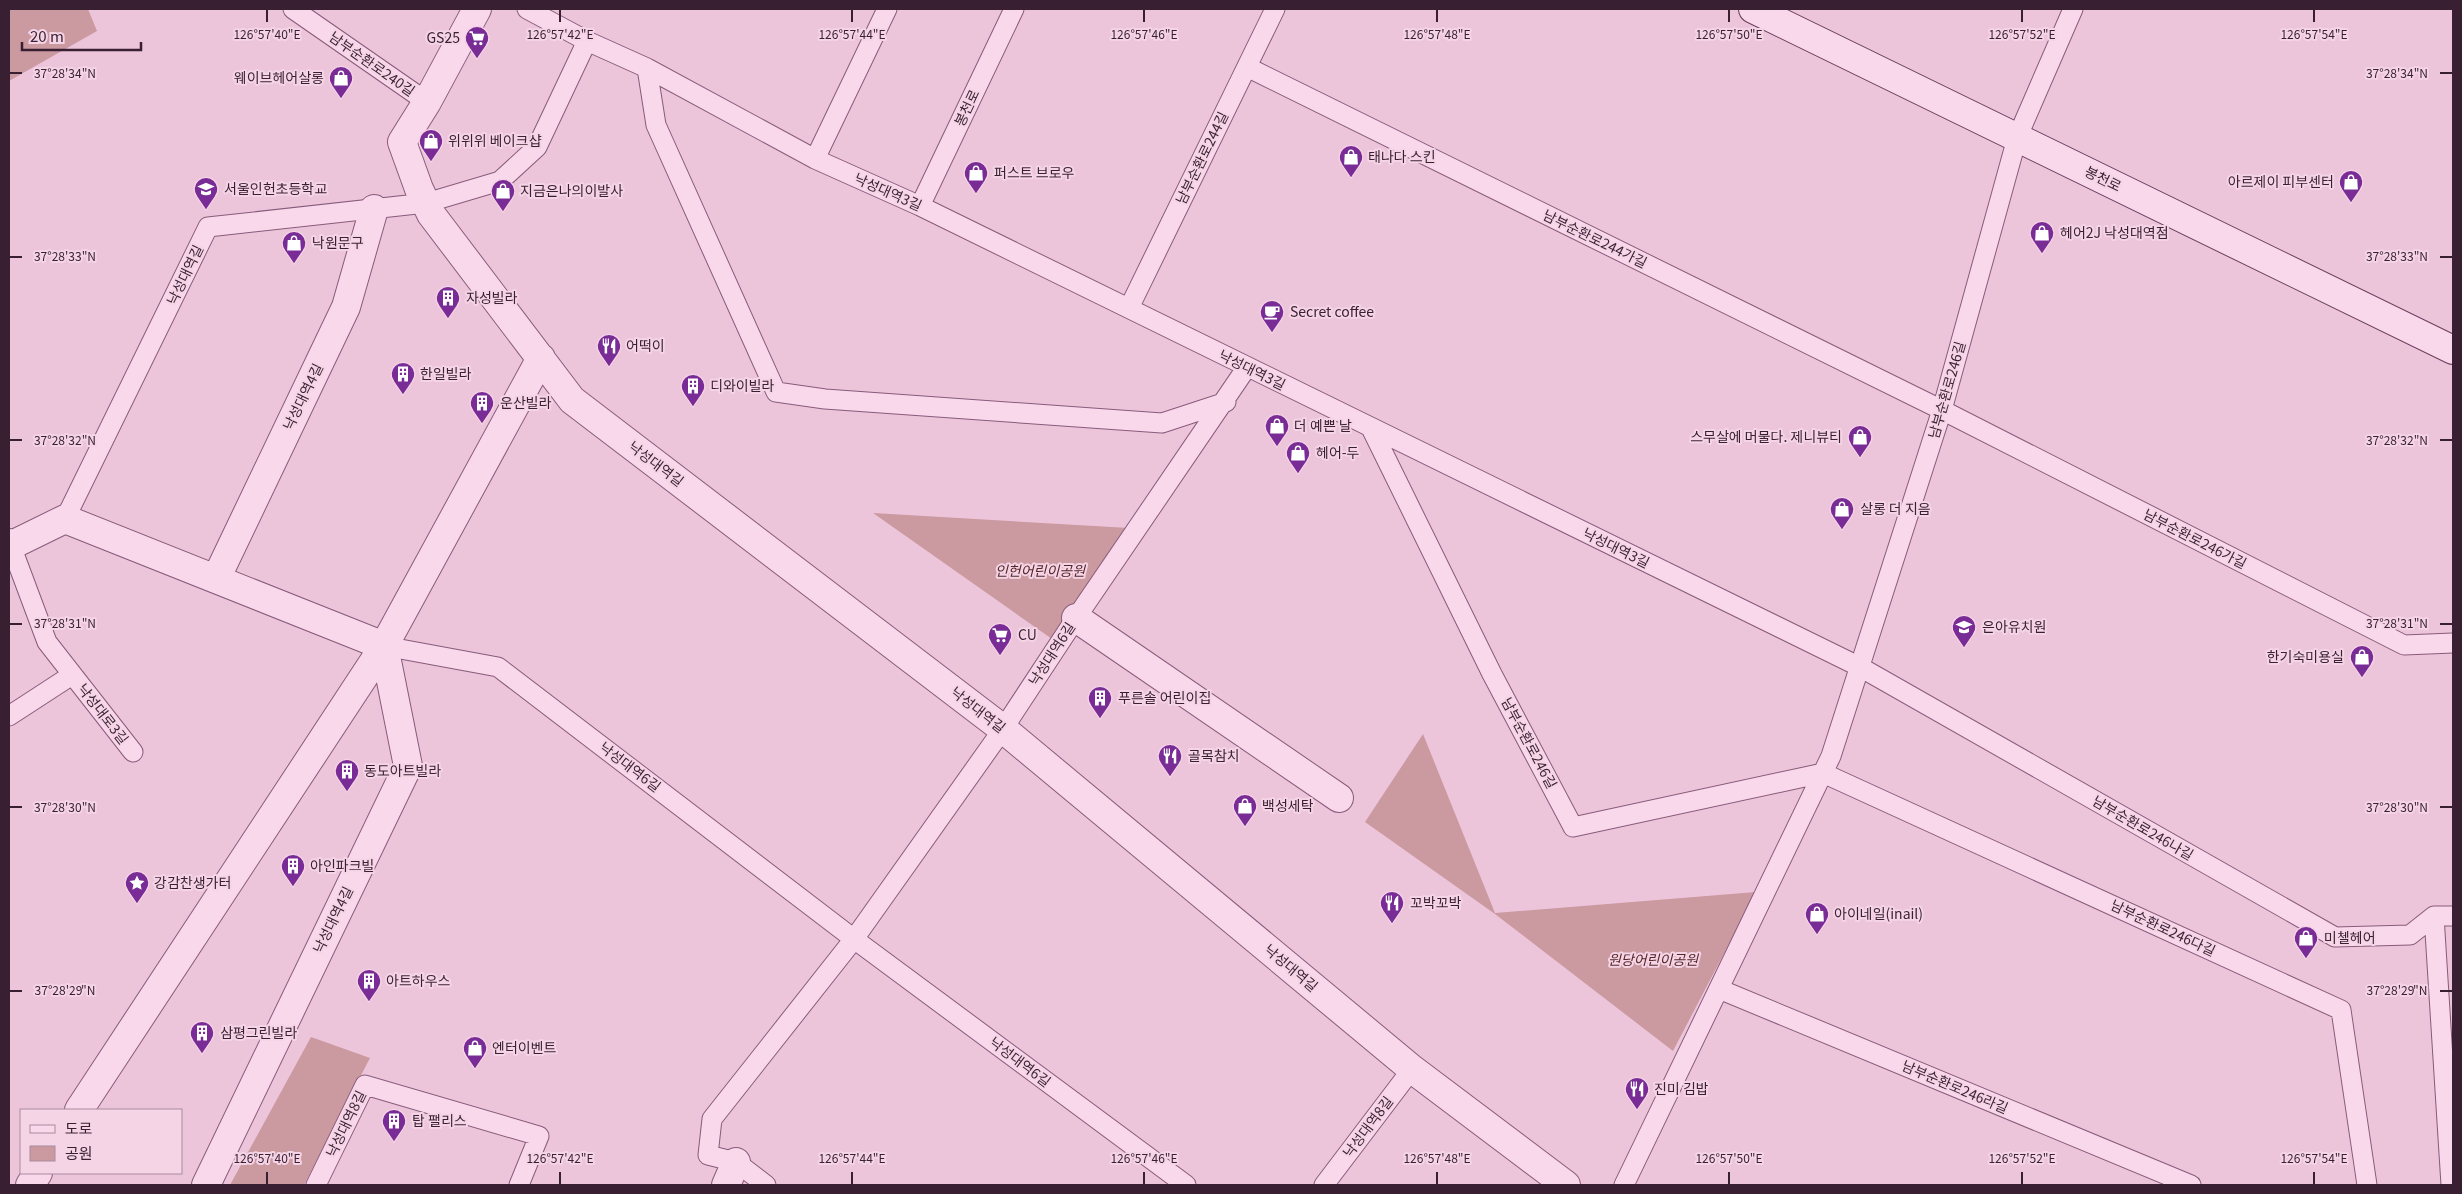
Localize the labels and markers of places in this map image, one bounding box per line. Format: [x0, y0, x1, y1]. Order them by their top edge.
supermarket icon: GS25 [464, 25, 490, 59]
place label: GS25 [426, 27, 460, 47]
shop icon: 웨이브헤어살롱 [328, 65, 354, 99]
place label: 웨이브헤어살롱 [234, 67, 324, 87]
shop icon: 위위위 베이크샵 [418, 128, 444, 162]
place label: 위위위 베이크샵 [448, 130, 541, 150]
shop icon: 태나다 스킨 [1338, 144, 1364, 178]
place label: 태나다 스킨 [1368, 146, 1436, 166]
shop icon: 퍼스트 브로우 [963, 160, 989, 194]
place label: 퍼스트 브로우 [994, 162, 1075, 182]
shop icon: 아르제이 피부센터 [2338, 169, 2364, 203]
place label: 아르제이 피부센터 [2228, 171, 2334, 191]
school or university icon: 서울인헌초등학교 [193, 176, 219, 210]
place label: 서울인헌초등학교 [224, 178, 327, 198]
shop icon: 지금은나의이발사 [490, 178, 516, 212]
place label: 지금은나의이발사 [520, 180, 623, 200]
shop icon: 헤어2J 낙성대역점 [2029, 220, 2055, 254]
place label: 헤어2J 낙성대역점 [2060, 222, 2169, 242]
shop icon: 낙원문구 [281, 230, 307, 264]
place label: 낙원문구 [312, 232, 364, 252]
building icon: 자성빌라 [435, 285, 461, 319]
place label: 자성빌라 [466, 287, 518, 307]
cafe icon: Secret coffee [1259, 299, 1285, 333]
place label: Secret coffee [1290, 301, 1374, 321]
restaurant icon: 어떡이 [596, 333, 622, 367]
place label: 어떡이 [626, 335, 665, 355]
building icon: 한일빌라 [390, 361, 416, 395]
place label: 한일빌라 [420, 363, 472, 383]
building icon: 디와이빌라 [680, 373, 706, 407]
place label: 디와이빌라 [710, 375, 775, 395]
building icon: 운산빌라 [469, 390, 495, 424]
place label: 운산빌라 [500, 392, 552, 412]
shop icon: 더 예쁜 날 [1264, 413, 1290, 447]
place label: 더 예쁜 날 [1294, 415, 1352, 435]
shop icon: 스무살에 머물다. 제니뷰티 [1847, 424, 1873, 458]
place label: 스무살에 머물다. 제니뷰티 [1690, 426, 1842, 446]
shop icon: 헤어-두 [1285, 440, 1311, 474]
place label: 헤어-두 [1316, 442, 1360, 462]
shop icon: 살롱 더 지음 [1829, 496, 1855, 530]
place label: 살롱 더 지음 [1860, 498, 1931, 518]
school or university icon: 은아유치원 [1951, 614, 1977, 648]
place label: 은아유치원 [1982, 616, 2046, 636]
supermarket icon: CU [987, 622, 1013, 656]
place label: CU [1018, 624, 1037, 644]
shop icon: 한기숙미용실 [2349, 644, 2375, 678]
place label: 한기숙미용실 [2267, 646, 2344, 666]
building icon: 푸른솔 어린이집 [1087, 685, 1113, 719]
place label: 푸른솔 어린이집 [1118, 687, 1211, 707]
restaurant icon: 골목참치 [1157, 743, 1183, 777]
place label: 골목참치 [1188, 745, 1240, 765]
building icon: 동도아트빌라 [334, 758, 360, 792]
place label: 동도아트빌라 [364, 760, 441, 780]
shop icon: 백성세탁 [1232, 793, 1258, 827]
place label: 백성세탁 [1262, 795, 1314, 815]
building icon: 아인파크빌 [280, 853, 306, 887]
place label: 아인파크빌 [310, 855, 374, 875]
place icon: 강감찬생가터 [124, 870, 150, 904]
place label: 강감찬생가터 [154, 872, 231, 892]
restaurant icon: 꼬박꼬박 [1379, 890, 1405, 924]
place label: 꼬박꼬박 [1410, 892, 1462, 912]
shop icon: 아이네일(inail) [1804, 901, 1830, 935]
place label: 아이네일(inail) [1834, 903, 1923, 923]
shop icon: 미첼헤어 [2293, 925, 2319, 959]
place label: 미첼헤어 [2324, 927, 2376, 947]
building icon: 아트하우스 [356, 968, 382, 1002]
place label: 아트하우스 [386, 970, 451, 990]
building icon: 삼평그린빌라 [189, 1020, 215, 1054]
place label: 삼평그린빌라 [220, 1022, 297, 1042]
shop icon: 엔터이벤트 [462, 1035, 488, 1069]
place label: 엔터이벤트 [492, 1037, 557, 1057]
restaurant icon: 진미 김밥 [1624, 1076, 1650, 1110]
place label: 진미 김밥 [1654, 1078, 1709, 1098]
building icon: 탑 팰리스 [381, 1108, 407, 1142]
place label: 탑 팰리스 [412, 1110, 467, 1130]

